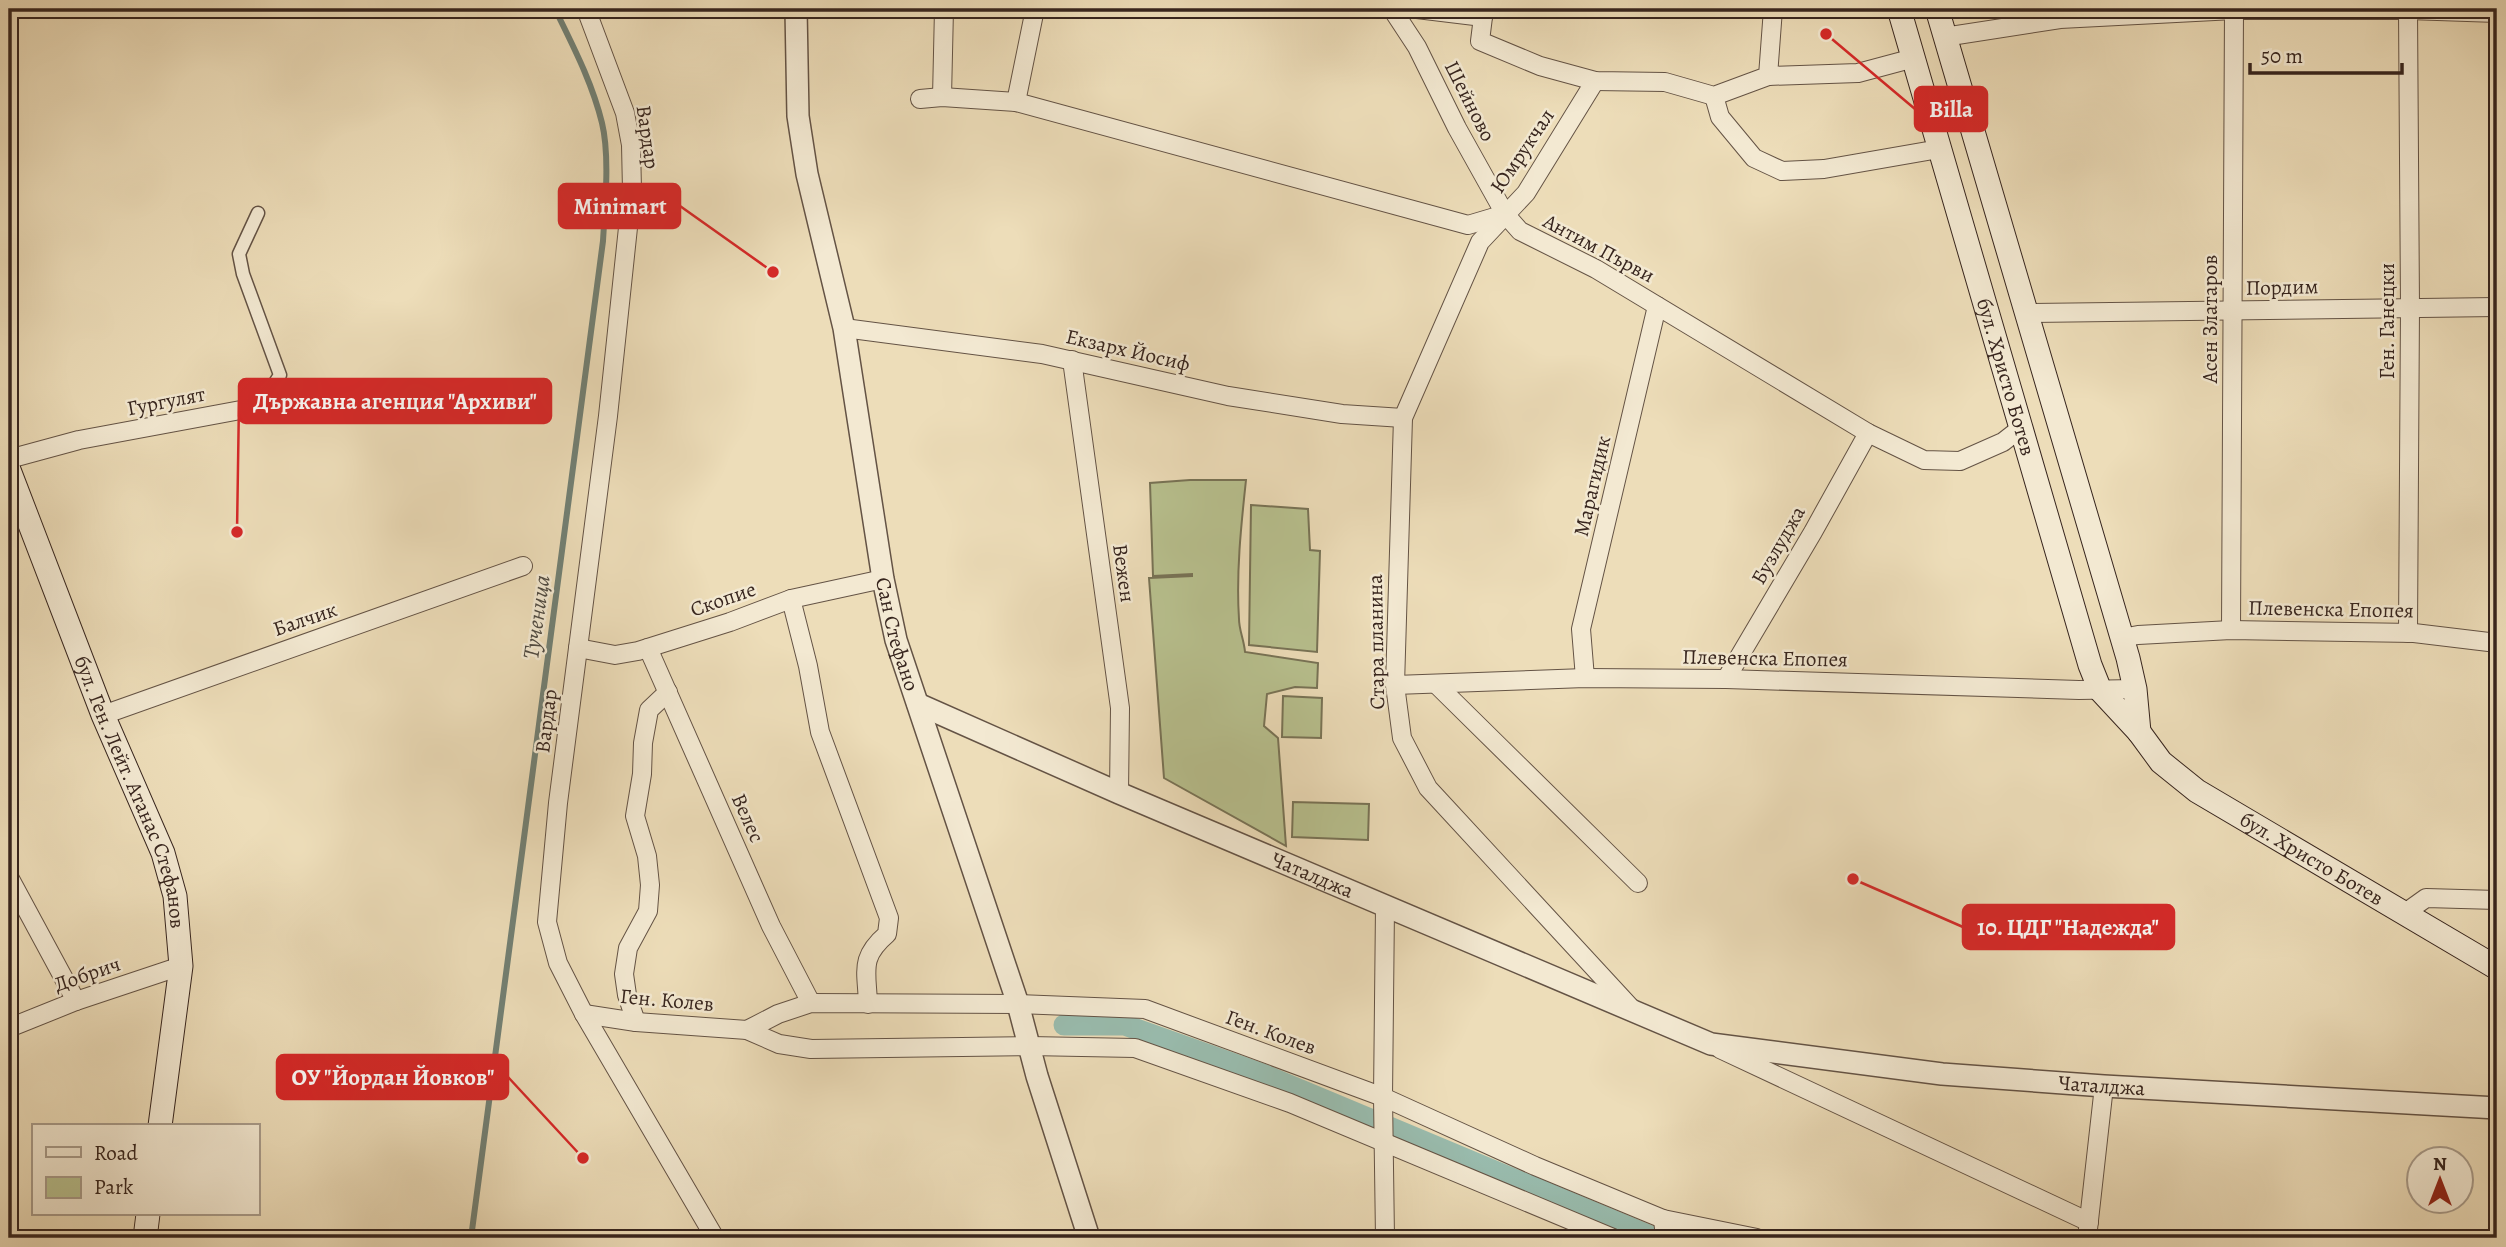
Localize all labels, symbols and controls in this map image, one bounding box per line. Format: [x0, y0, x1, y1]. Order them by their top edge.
scale bar [2250, 32, 2403, 76]
text: 50 m [2261, 42, 2303, 70]
street label: Шейново [1438, 56, 1502, 146]
callout: Billa [1915, 87, 1987, 131]
text: Billa [1929, 94, 1973, 125]
street label: Вардар [630, 103, 666, 171]
street label: Юмрукчал [1483, 103, 1561, 199]
callout: Minimart [559, 184, 680, 228]
text: Minimart [573, 191, 667, 222]
street label: Антим Първи [1537, 206, 1660, 289]
street label: Асен Златаров [2196, 255, 2224, 384]
street label: Ген. Ганецки [2373, 263, 2401, 379]
street label: Пордим [2245, 272, 2319, 302]
street label: бул. Христо Ботев [1970, 295, 2042, 459]
street label: Екзарх Йосиф [1063, 322, 1193, 378]
callout: Държавна агенция "Архиви" [239, 379, 551, 423]
street label: Гургулят [125, 380, 207, 422]
text: Държавна агенция "Архиви" [253, 386, 537, 417]
street label: Марагидик [1567, 433, 1617, 539]
street label: Бузлуджа [1744, 500, 1812, 589]
street label: Вежен [1106, 542, 1142, 604]
water label: Тученица [515, 573, 558, 661]
street label: Стара планина [1361, 574, 1391, 710]
street label: Скопие [686, 575, 760, 623]
street label: Сан Стефано [869, 575, 926, 695]
street label: Плевенска Епопея [2248, 594, 2414, 624]
street label: Балчик [269, 595, 341, 643]
street label: Плевенска Епопея [1682, 643, 1848, 673]
street label: бул. Ген. Лейт. Атанас Стефанов [68, 652, 192, 930]
street label: Вардар [528, 687, 564, 755]
street label: Велес [725, 789, 771, 847]
street label: бул. Христо Ботев [2234, 805, 2389, 912]
street label: Чаталджа [1267, 845, 1358, 905]
callout: 10. ЦДГ "Надежда" [1963, 905, 2174, 949]
text: 10. ЦДГ "Надежда" [1977, 912, 2159, 943]
street label: Добрич [50, 950, 124, 998]
street label: Ген. Колев [619, 982, 715, 1018]
street label: Ген. Колев [1222, 1003, 1320, 1061]
callout: ОУ "Йордан Йовков" [277, 1055, 508, 1099]
text: ОУ "Йордан Йовков" [292, 1062, 494, 1093]
street label: Чаталджа [2058, 1069, 2146, 1102]
legend [32, 1124, 259, 1216]
text: Road [94, 1139, 138, 1167]
north arrow [2404, 1146, 2474, 1216]
text: N [2433, 1151, 2447, 1177]
text: Park [94, 1173, 134, 1201]

